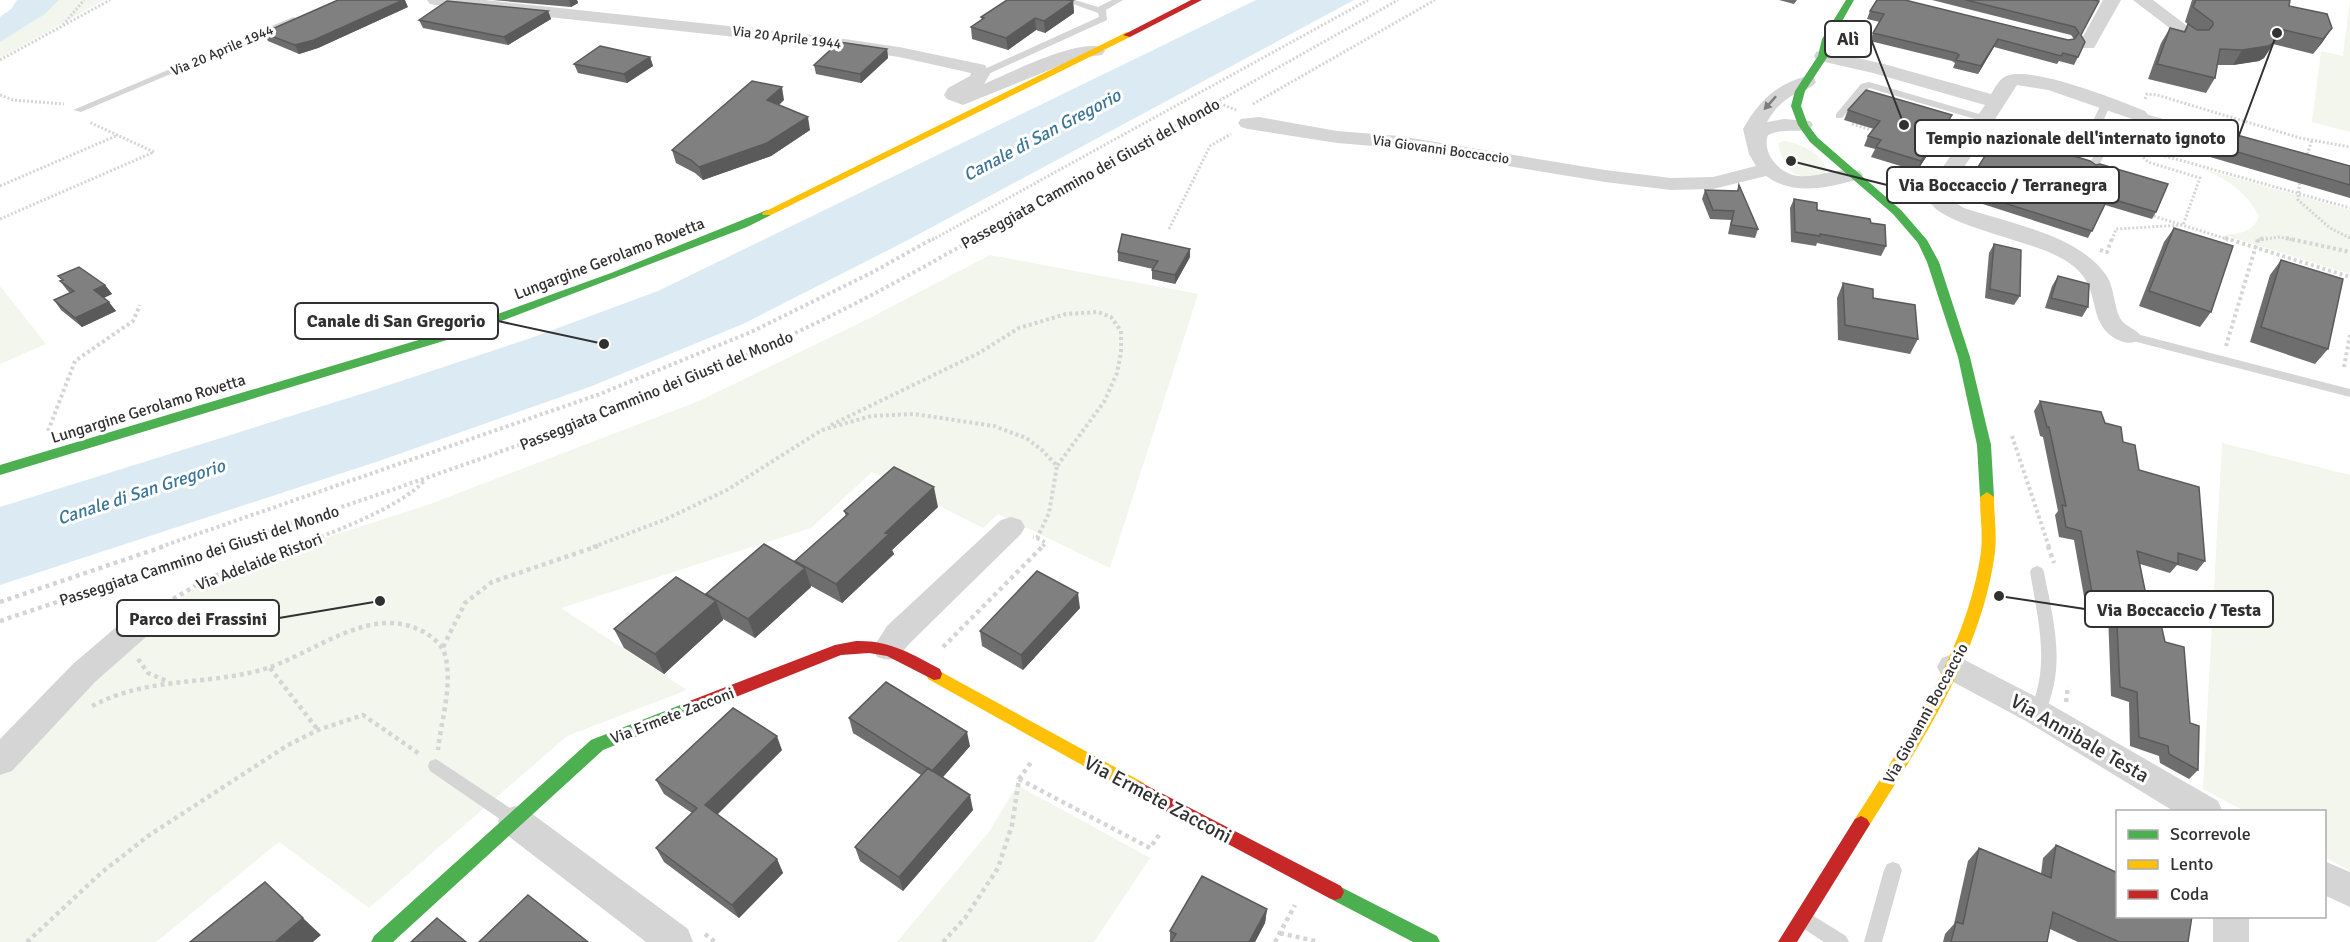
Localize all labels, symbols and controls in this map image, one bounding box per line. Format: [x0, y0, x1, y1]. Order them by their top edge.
street label: Via 20 Aprile 1944 [168, 21, 276, 80]
callout: Alì [1825, 21, 1871, 57]
street label: Via 20 Aprile 1944 [731, 22, 843, 53]
text: Alì [1837, 28, 1859, 50]
water label: Canale di San Gregorio [960, 83, 1126, 186]
street label: Passeggiata Cammino dei Giusti del Mondo [957, 94, 1223, 254]
one-way arrow [1764, 95, 1777, 110]
callout: Tempio nazionale dell'internato ignoto [1915, 120, 2238, 156]
text: Tempio nazionale dell'internato ignoto [1926, 127, 2226, 149]
street label: Via Giovanni Boccaccio [1372, 131, 1510, 168]
callout: Via Boccaccio / Terranegra [1887, 167, 2119, 203]
text: Via Boccaccio / Terranegra [1899, 174, 2107, 196]
street label: Lungargine Gerolamo Rovetta [511, 213, 707, 305]
callout: Canale di San Gregorio [295, 303, 498, 339]
text: Canale di San Gregorio [307, 310, 485, 332]
street label: Passeggiata Cammino dei Giusti del Mondo [517, 327, 796, 455]
street label: Lungargine Gerolamo Rovetta [49, 370, 248, 448]
water label: Canale di San Gregorio [54, 454, 229, 530]
street label: Passeggiata Cammino dei Giusti del Mondo [57, 501, 342, 611]
street label: Via Adelaide Ristori [193, 529, 325, 595]
callout: Via Boccaccio / Testa [2085, 591, 2273, 627]
text: Via Boccaccio / Testa [2097, 599, 2261, 621]
callout: Parco dei Frassini [117, 600, 279, 636]
text: Parco dei Frassini [129, 608, 267, 630]
street label: Via Giovanni Boccaccio [1879, 640, 1973, 787]
street label: Via Ermete Zacconi [608, 683, 737, 749]
street label: Via Annibale Testa [2006, 689, 2153, 788]
street label: Via Ermete Zacconi [1080, 750, 1236, 849]
legend [2116, 810, 2326, 918]
text: Scorrevole [2170, 823, 2251, 845]
text: Lento [2170, 853, 2213, 875]
text: Coda [2170, 883, 2209, 905]

